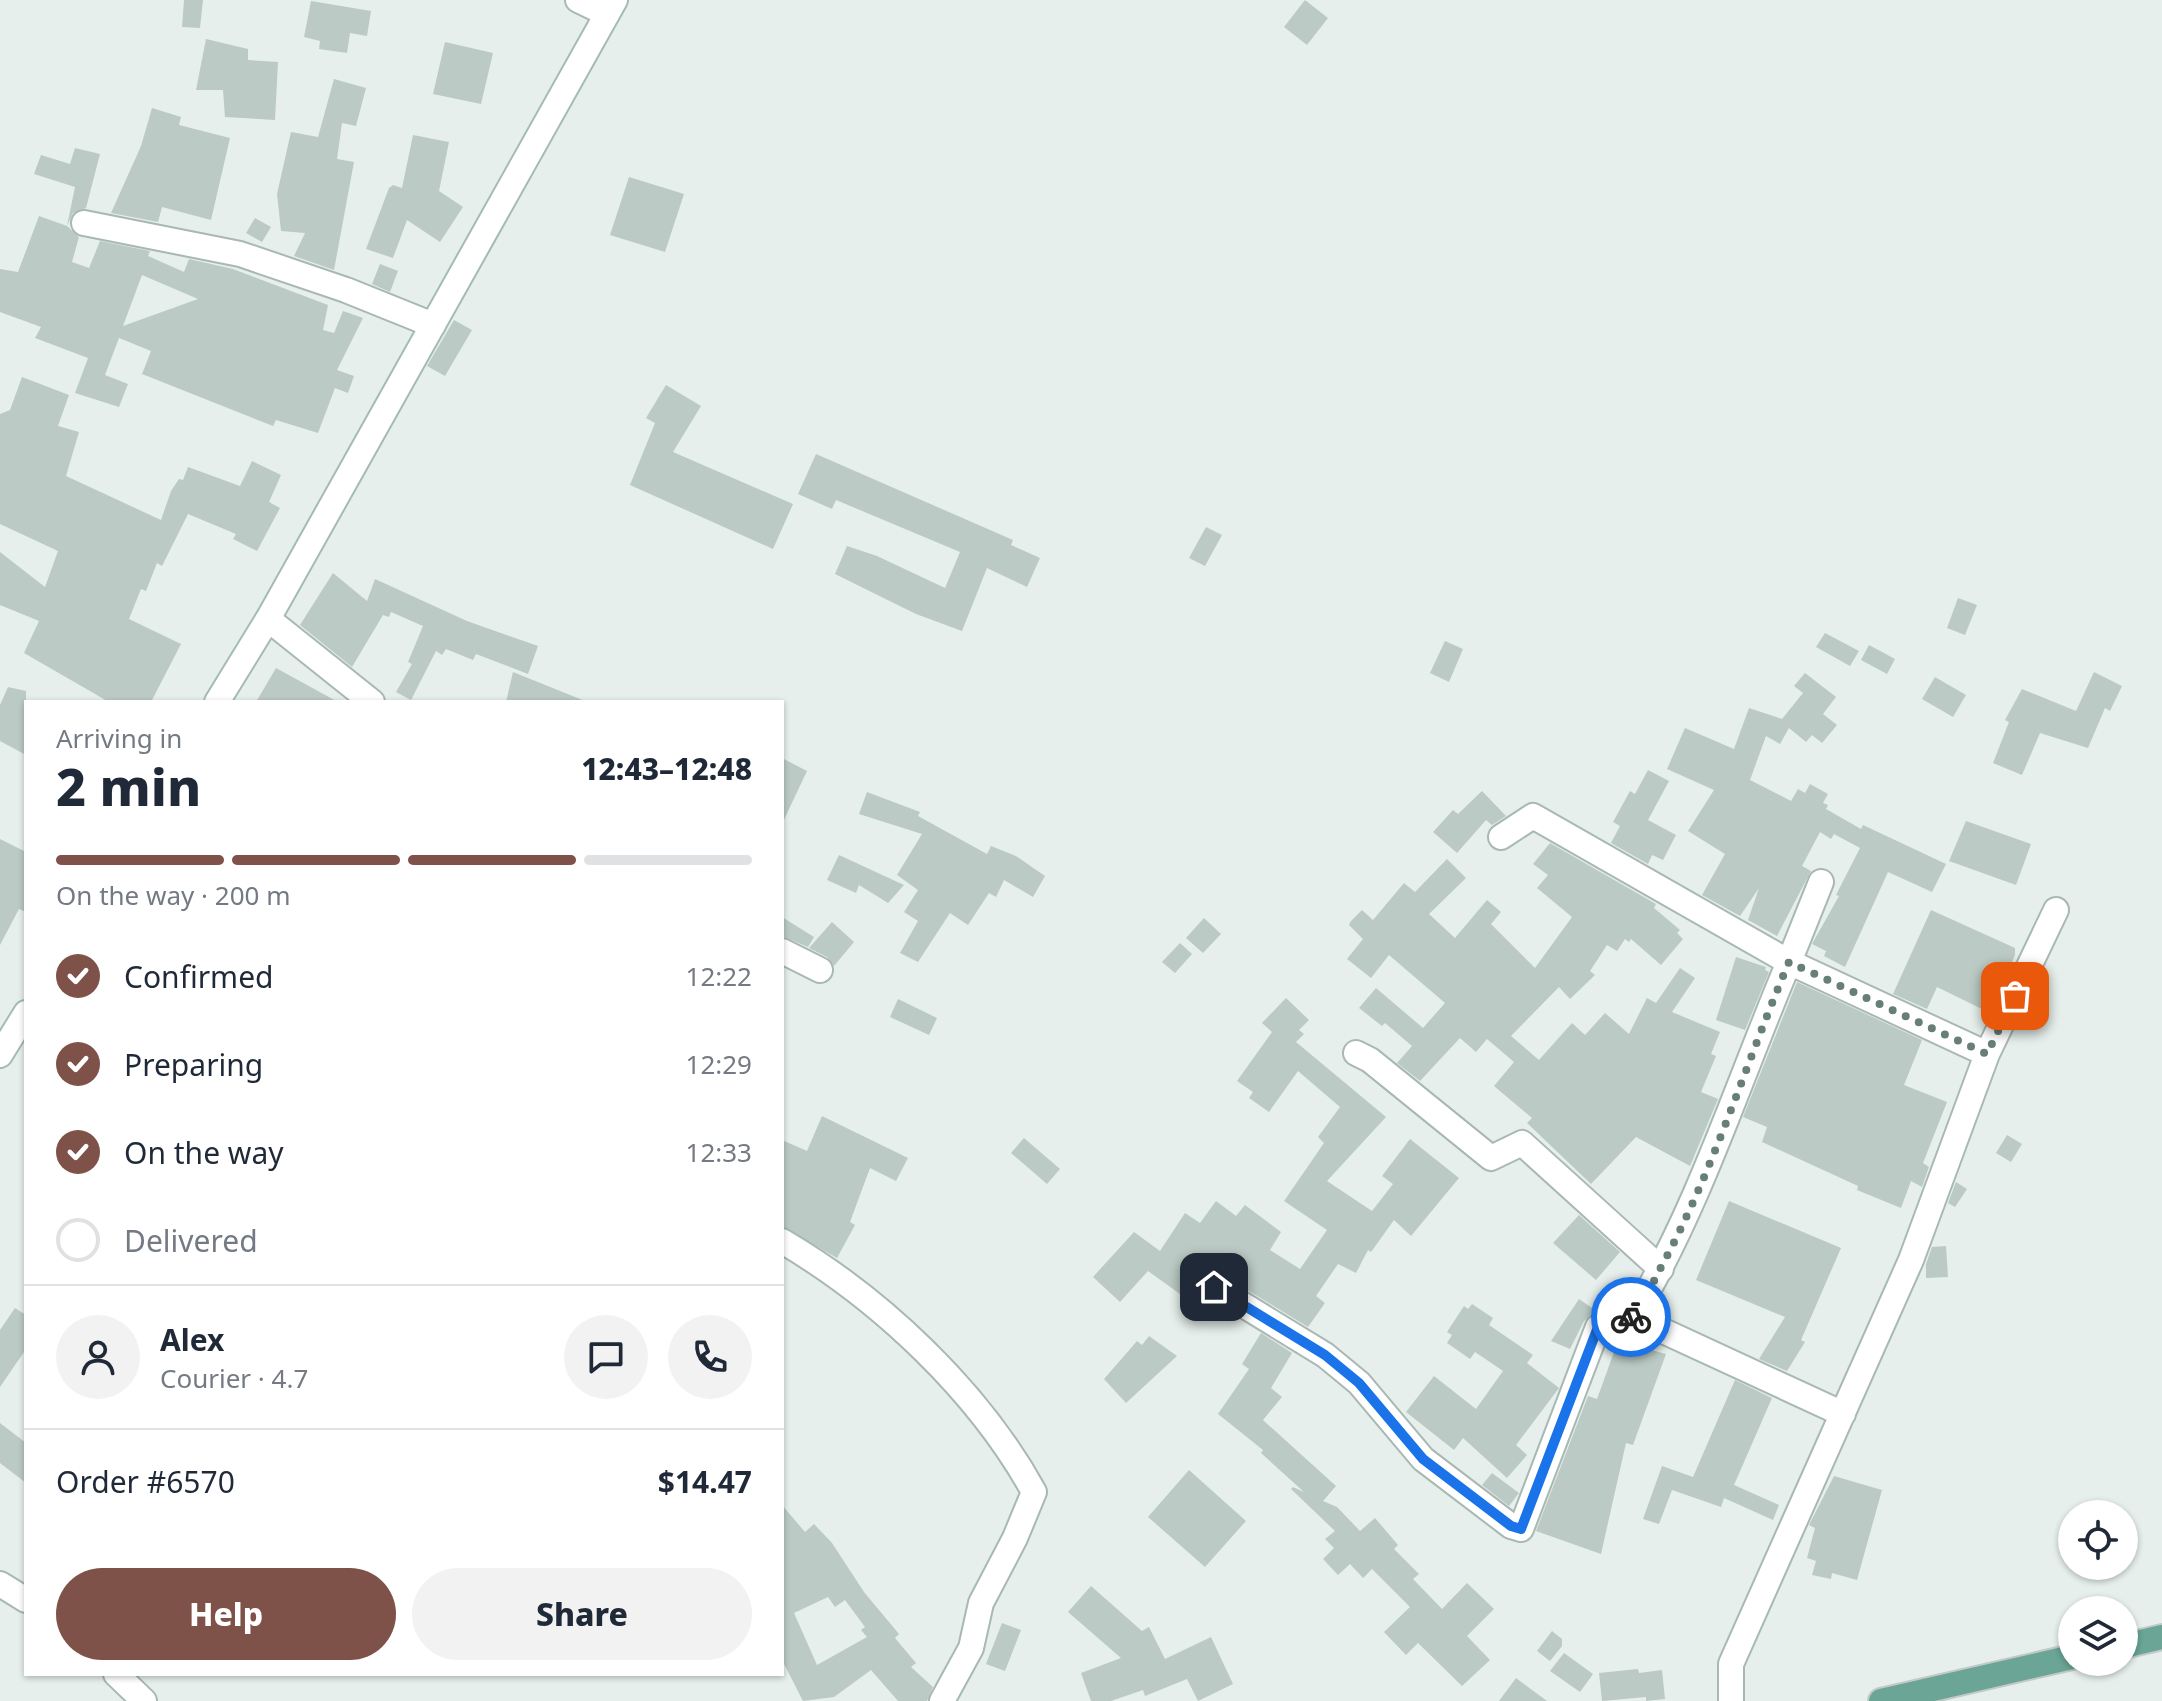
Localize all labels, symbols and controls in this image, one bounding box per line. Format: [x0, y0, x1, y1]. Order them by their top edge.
text: Arriving in [56, 720, 182, 756]
text: 12:43–12:48 [581, 748, 752, 789]
text: 2 min [56, 750, 201, 821]
text: On the way · 200 m [56, 877, 290, 913]
icon: check [56, 954, 100, 998]
text: Confirmed [124, 956, 274, 997]
text: 12:22 [686, 958, 752, 994]
pin [1981, 962, 2049, 1030]
icon: bag [1993, 974, 2037, 1018]
icon: check [56, 1042, 100, 1086]
text: Preparing [124, 1044, 263, 1085]
text: 12:29 [686, 1046, 752, 1082]
icon: check [56, 1130, 100, 1174]
text: On the way [124, 1132, 284, 1173]
text: 12:33 [686, 1134, 752, 1170]
text: Delivered [124, 1220, 258, 1261]
pin [1180, 1253, 1248, 1321]
icon: home [1192, 1265, 1236, 1309]
courier [1591, 1277, 1671, 1357]
icon: bike [1609, 1295, 1653, 1339]
button: person [56, 1315, 140, 1399]
button: chat [564, 1315, 648, 1399]
button: phone [668, 1315, 752, 1399]
text: Alex [160, 1319, 224, 1360]
text: Courier · 4.7 [160, 1360, 308, 1396]
text: Order #6570 [56, 1461, 235, 1502]
text: $14.47 [658, 1461, 752, 1502]
map controls [2058, 1500, 2138, 1676]
button: locate [2058, 1500, 2138, 1580]
button: Help [56, 1568, 396, 1660]
button: Share [412, 1568, 752, 1660]
button: layers [2058, 1596, 2138, 1676]

